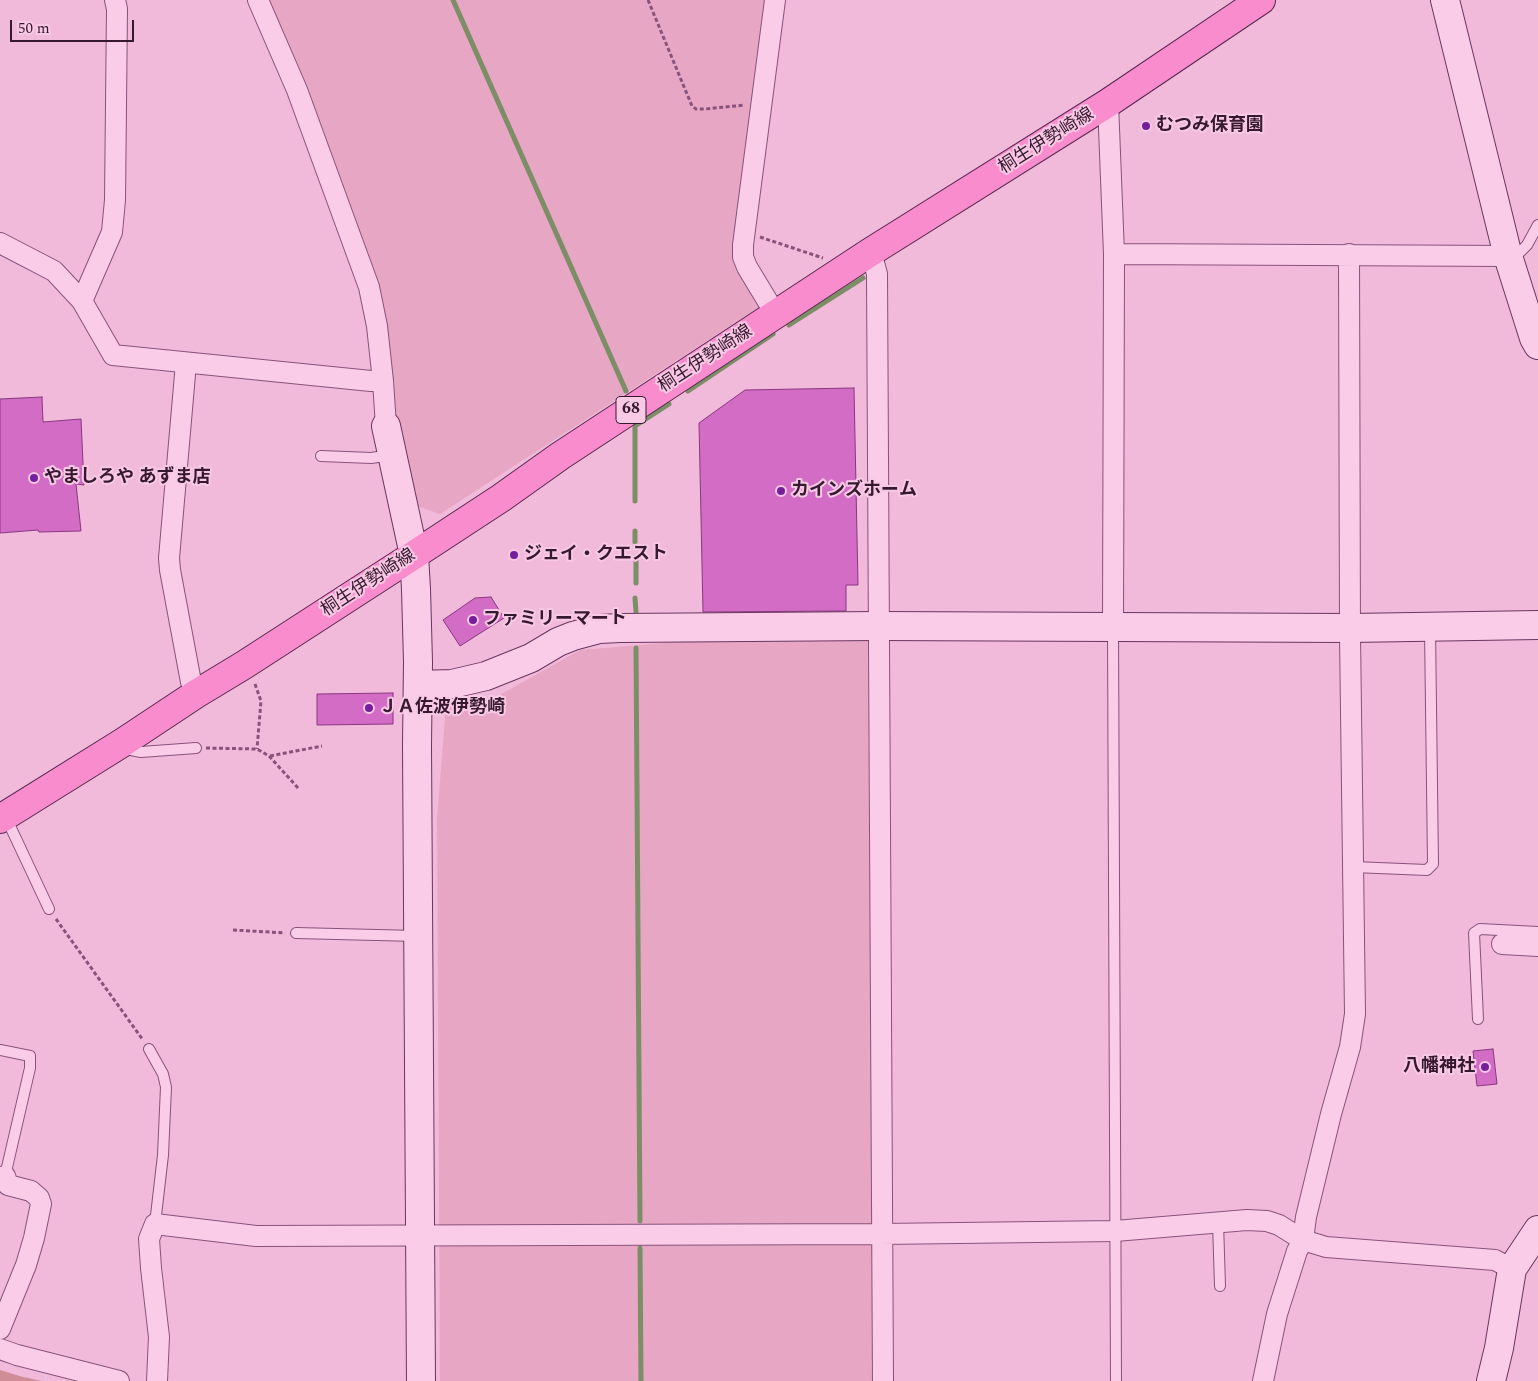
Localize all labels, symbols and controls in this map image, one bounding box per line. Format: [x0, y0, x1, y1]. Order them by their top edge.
scale bar [12, 10, 136, 42]
text: 50 m [18, 17, 50, 40]
street label: 桐生伊勢崎線 [995, 104, 1099, 180]
place label: むつみ保育園 [1156, 115, 1264, 137]
marker: むつみ保育園 [1140, 120, 1152, 132]
street label: 桐生伊勢崎線 [655, 322, 757, 398]
road number: 68 [616, 396, 646, 424]
place label: やましろや あずま店 [44, 467, 210, 489]
marker: やましろや あずま店 [28, 472, 40, 484]
place label: カインズホーム [791, 480, 917, 502]
marker: カインズホーム [775, 485, 787, 497]
place label: ジェイ・クエスト [524, 544, 668, 566]
street label: 桐生伊勢崎線 [318, 546, 420, 622]
marker: ジェイ・クエスト [508, 549, 520, 561]
place label: ファミリーマート [483, 609, 627, 631]
marker: ファミリーマート [467, 614, 479, 626]
place label: ＪＡ佐波伊勢崎 [379, 697, 505, 719]
marker: ＪＡ佐波伊勢崎 [363, 702, 375, 714]
place label: 八幡神社 [1403, 1056, 1475, 1078]
marker: 八幡神社 [1479, 1061, 1491, 1073]

